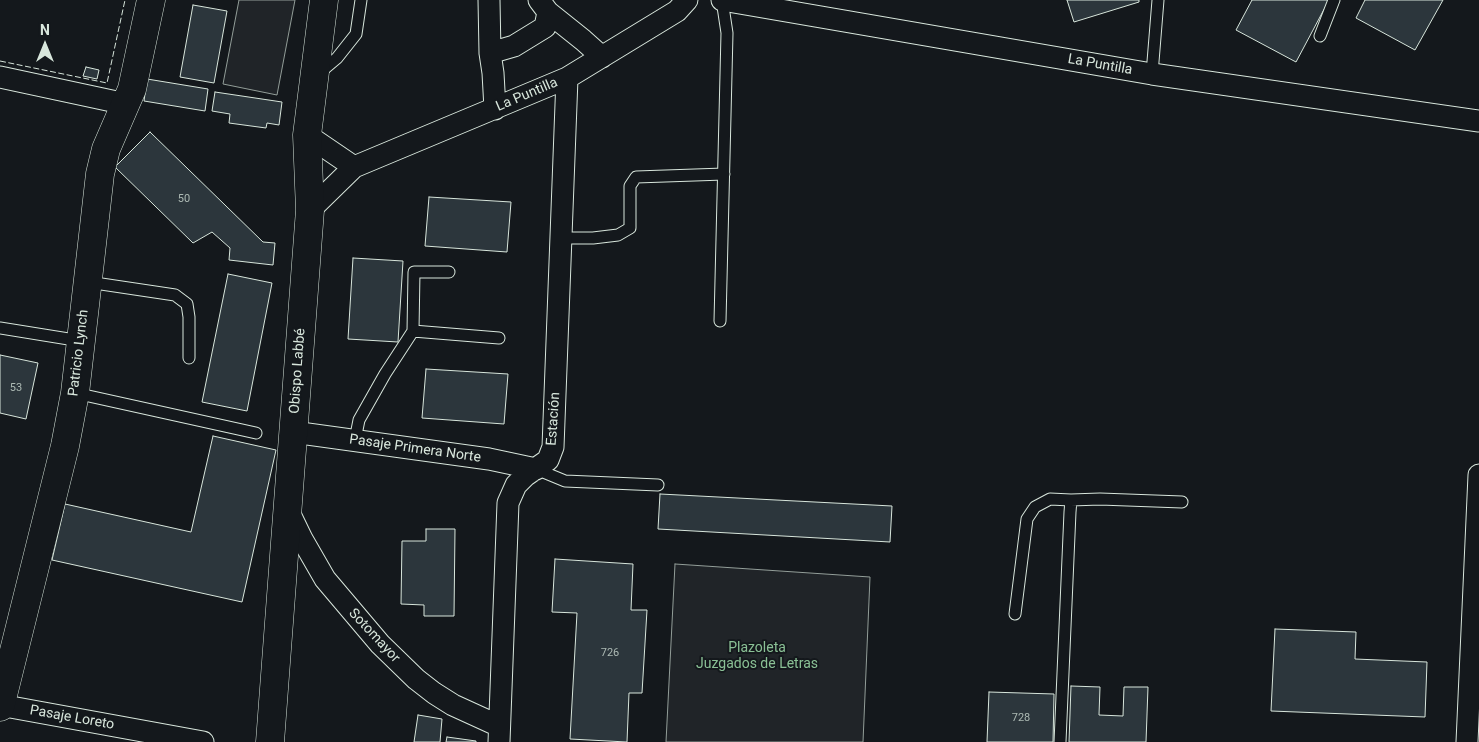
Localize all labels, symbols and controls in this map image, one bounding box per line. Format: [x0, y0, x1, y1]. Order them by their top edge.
north arrow [20, 20, 70, 70]
text: N [40, 22, 50, 38]
street label: La Puntilla [1066, 51, 1134, 79]
street label: La Puntilla [494, 75, 560, 115]
house number: 50 [178, 192, 190, 206]
street label: Patricio Lynch [65, 309, 93, 397]
street label: Obispo Labbé [287, 328, 309, 414]
house number: 53 [10, 381, 22, 395]
street label: Estación [544, 392, 564, 446]
street label: Pasaje Primera Norte [348, 431, 482, 467]
street label: Sotomayor [345, 605, 403, 667]
park label: Plazoleta Juzgados de Letras [696, 640, 818, 672]
house number: 726 [601, 646, 619, 660]
street label: Pasaje Loreto [28, 702, 116, 734]
house number: 728 [1012, 711, 1030, 725]

